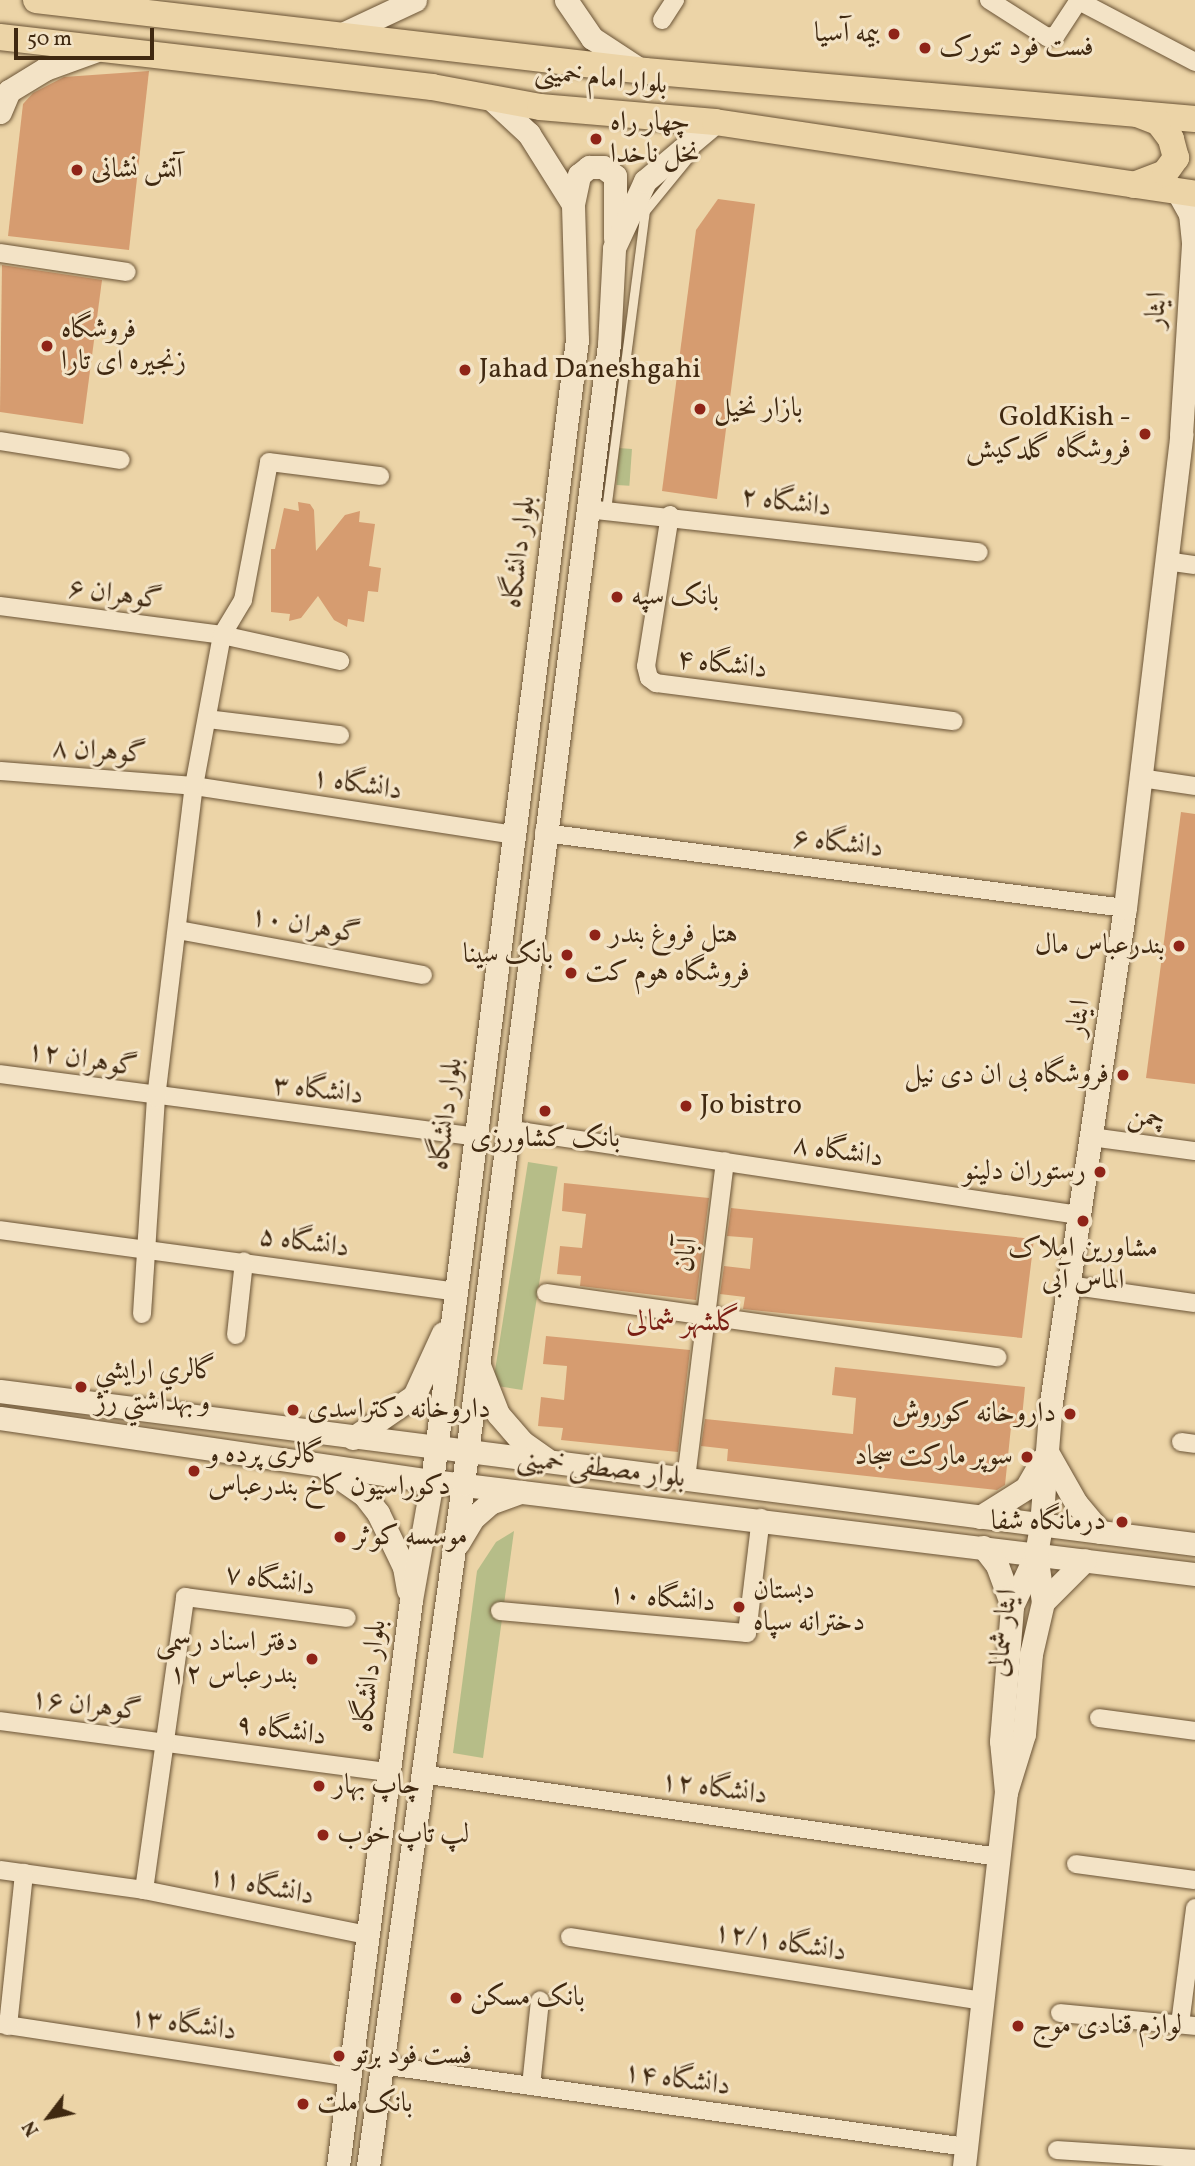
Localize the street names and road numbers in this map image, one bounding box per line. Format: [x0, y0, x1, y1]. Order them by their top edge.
street label: بلوار امام خمینی [533, 55, 669, 103]
street label: ایثار [1139, 291, 1175, 329]
street label: دانشگاه ۲ [739, 481, 833, 525]
street label: بلوار دانشگاه [496, 494, 544, 610]
street label: گوهران ۶ [66, 572, 164, 618]
street label: دانشگاه ۴ [675, 643, 769, 687]
street label: گوهران ۸ [51, 732, 147, 772]
street label: دانشگاه ۱ [309, 761, 405, 809]
street label: دانشگاه ۶ [791, 822, 885, 866]
street label: گوهران ۱۰ [248, 900, 362, 952]
street label: ایثار [1060, 997, 1098, 1039]
street label: گوهران ۱۲ [25, 1035, 139, 1085]
street label: بلوار دانشگاه [423, 1056, 471, 1172]
street label: دانشگاه ۳ [271, 1069, 365, 1113]
street label: چمن [1125, 1099, 1167, 1137]
street label: دانشگاه ۸ [790, 1128, 886, 1176]
street label: دانشگاه ۵ [257, 1220, 351, 1266]
street label: آبان [668, 1236, 706, 1274]
street label: بلوار مصطفی خمینی [515, 1442, 687, 1496]
street label: دانشگاه ۷ [223, 1558, 317, 1604]
street label: دانشگاه ۱۰ [607, 1578, 717, 1620]
street label: ایثار شمالی [983, 1587, 1025, 1679]
street label: بلوار دانشگاه [347, 1618, 395, 1734]
street label: گوهران ۱۶ [29, 1683, 143, 1729]
street label: دانشگاه ۹ [234, 1708, 328, 1754]
street label: دانشگاه ۱۲ [659, 1765, 769, 1813]
street label: دانشگاه ۱۱ [205, 1860, 317, 1914]
street label: دانشگاه ۱۲/۱ [711, 1916, 849, 1970]
street label: دانشگاه ۱۳ [128, 2001, 238, 2049]
street label: دانشگاه ۱۴ [622, 2056, 732, 2104]

